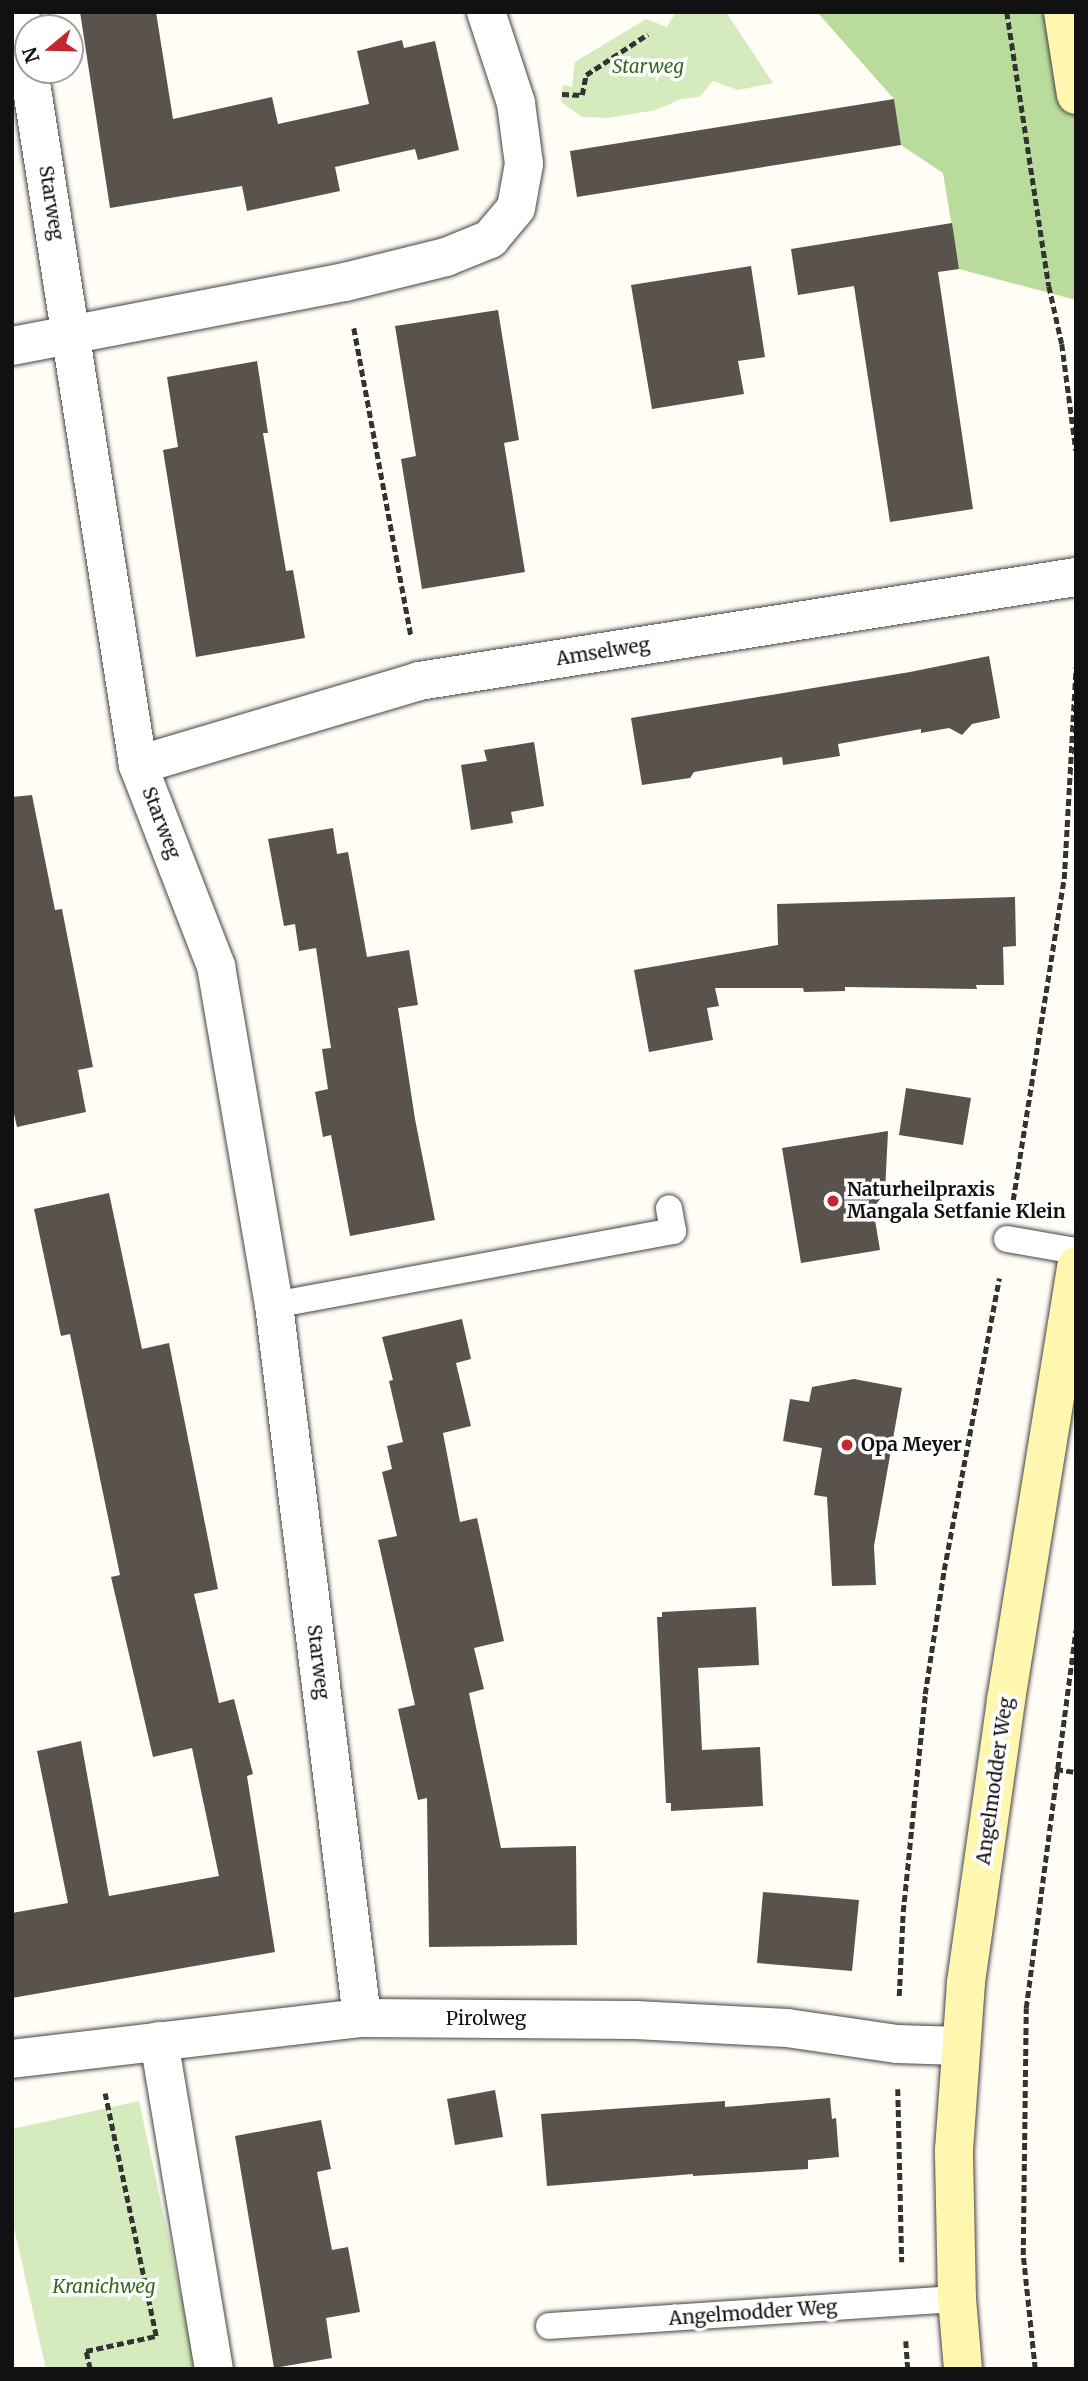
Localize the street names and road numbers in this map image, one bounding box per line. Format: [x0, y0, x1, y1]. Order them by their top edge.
street label: Starweg [34, 164, 68, 242]
street label: Amselweg [554, 633, 652, 671]
street label: Starweg [137, 784, 185, 862]
street label: Starweg [302, 1623, 334, 1701]
street label: Angelmodder Weg [972, 1696, 1018, 1866]
street label: Pirolweg [446, 2008, 526, 2030]
street label: Angelmodder Weg [668, 2296, 838, 2330]

